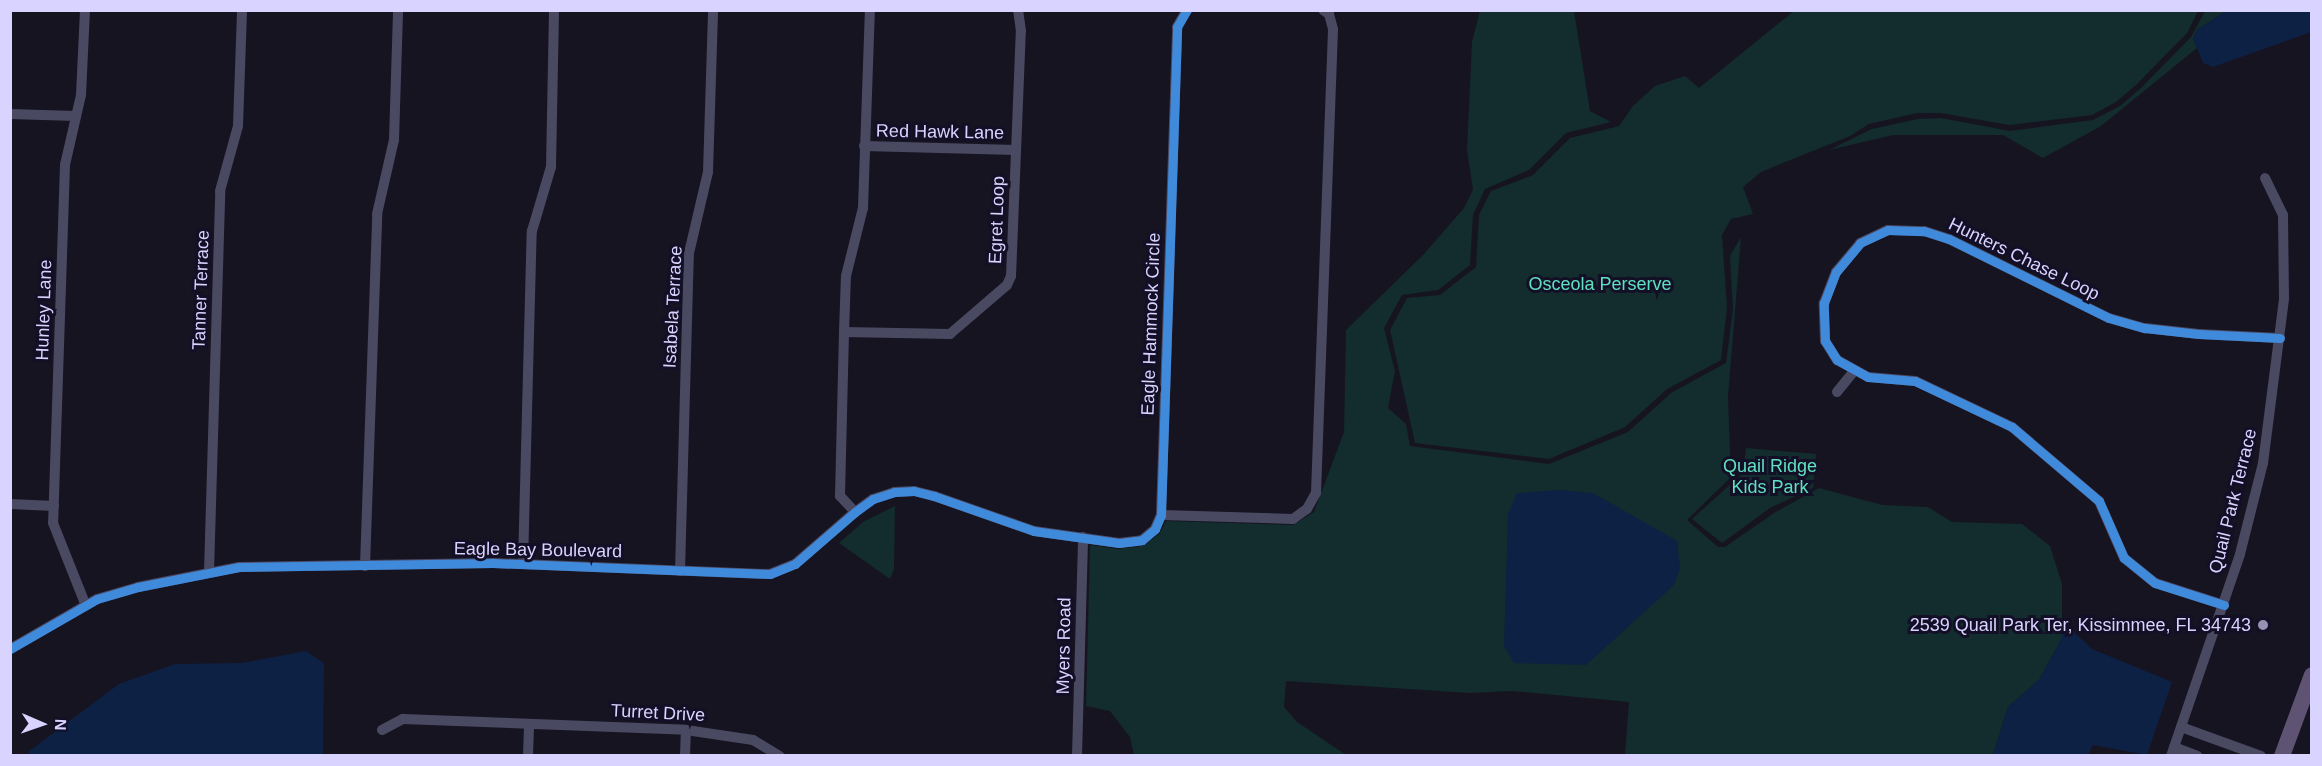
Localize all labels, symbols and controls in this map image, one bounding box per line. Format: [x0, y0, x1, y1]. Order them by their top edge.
street label: Red Hawk Lane [876, 120, 1004, 144]
street label: Egret Loop [985, 176, 1009, 264]
street label: Hunters Chase Loop [1945, 213, 2103, 305]
street label: Tanner Terrace [188, 230, 214, 350]
street label: Eagle Hammock Circle [1137, 232, 1165, 416]
street label: Isabela Terrace [659, 245, 687, 369]
street label: Hunley Lane [31, 259, 57, 361]
park label: Osceola Perserve [1528, 273, 1672, 295]
street label: Quail Park Terrace [2204, 426, 2262, 576]
park label: Quail Ridge Kids Park [1723, 456, 1817, 498]
street label: Eagle Bay Boulevard [454, 538, 622, 562]
street label: Myers Road [1052, 597, 1076, 695]
place label: 2539 Quail Park Ter, Kissimmee, FL 34743 [1909, 614, 2251, 636]
marker: 2539 Quail Park Ter, Kissimmee, FL 34743 [2256, 618, 2270, 632]
north arrow [12, 694, 72, 754]
street label: Turret Drive [610, 700, 706, 726]
text: N [52, 719, 69, 731]

